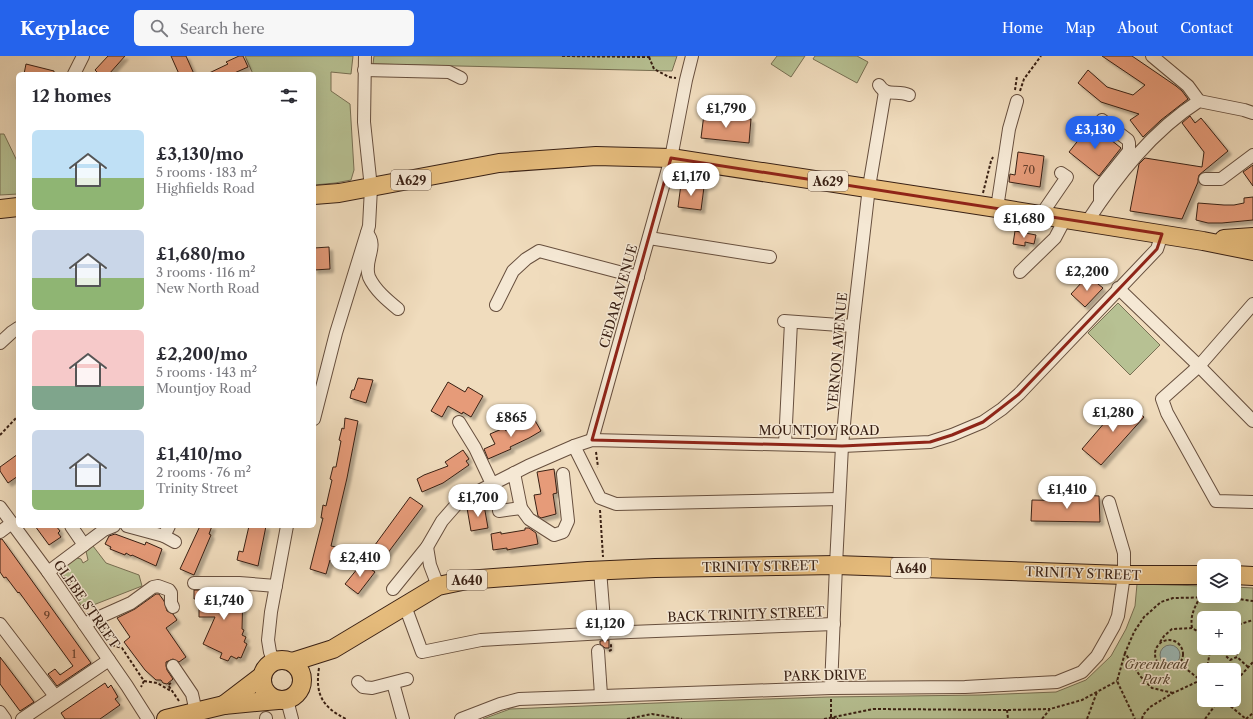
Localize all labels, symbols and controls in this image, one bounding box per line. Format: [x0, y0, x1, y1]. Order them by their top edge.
search box [134, 10, 414, 46]
text: Keyplace [20, 17, 110, 40]
icon: search [148, 17, 170, 39]
text: Search here [180, 19, 265, 38]
text: Home [1002, 19, 1043, 37]
text: Map [1065, 19, 1095, 37]
text: About [1117, 19, 1158, 37]
text: Contact [1180, 19, 1233, 37]
icon: filters [278, 85, 300, 107]
text: 12 homes [32, 86, 111, 106]
pin: £1,790 [693, 95, 759, 129]
text: £1,790 [706, 100, 746, 116]
pin: £3,130 [1062, 116, 1128, 150]
text: £3,130 [1074, 121, 1116, 137]
text: £3,130/mo [156, 144, 244, 164]
icon: home [64, 146, 112, 194]
pin: £1,170 [658, 163, 724, 197]
house number: 70 [1023, 163, 1035, 177]
text: 5 rooms · 183 m² [156, 164, 257, 180]
text: £1,170 [671, 168, 711, 184]
road number: A629 [391, 170, 431, 190]
road number: A629 [808, 171, 848, 191]
text: Highfields Road [156, 180, 255, 196]
pin: £1,680 [991, 205, 1057, 239]
text: £1,680 [1003, 210, 1045, 226]
street label: CEDAR AVENUE [596, 242, 640, 350]
text: £1,680/mo [156, 244, 245, 264]
icon: home [64, 246, 112, 294]
pin: £2,200 [1054, 258, 1120, 292]
text: £2,200 [1065, 263, 1109, 279]
text: 3 rooms · 116 m² [156, 264, 256, 280]
text: New North Road [156, 280, 260, 296]
street label: VERNON AVENUE [824, 292, 850, 413]
text: £2,200/mo [156, 344, 248, 364]
icon: home [64, 346, 112, 394]
text: 5 rooms · 143 m² [156, 364, 257, 380]
text: Mountjoy Road [156, 380, 251, 396]
pin: £1,280 [1080, 399, 1146, 433]
pin: £865 [487, 404, 535, 438]
text: £1,280 [1092, 404, 1134, 420]
text: £865 [495, 409, 527, 425]
street label: MOUNTJOY ROAD [758, 422, 880, 438]
text: £1,410/mo [156, 444, 242, 464]
icon: home [64, 446, 112, 494]
text: 2 rooms · 76 m² [156, 464, 251, 480]
pin: £1,410 [1034, 476, 1100, 510]
text: Trinity Street [156, 480, 238, 496]
text: £1,410 [1047, 481, 1087, 497]
pin: £1,700 [445, 484, 511, 518]
text: £1,700 [457, 489, 499, 505]
pin: £2,410 [327, 544, 393, 578]
text: £2,410 [339, 549, 381, 565]
street label: GLEBE STREET [51, 557, 124, 651]
street label: TRINITY STREET [702, 557, 819, 575]
road number: A640 [891, 558, 931, 578]
map controls [1197, 559, 1241, 707]
button: layers [1197, 559, 1241, 603]
street label: TRINITY STREET [1025, 563, 1142, 583]
road number: A640 [447, 570, 487, 590]
pin: £1,740 [191, 587, 257, 621]
text: £1,740 [204, 592, 244, 608]
street label: BACK TRINITY STREET [667, 603, 825, 625]
house number: 9 [44, 609, 50, 623]
pin: £1,120 [572, 610, 638, 644]
button: + [1197, 611, 1241, 655]
text: £1,120 [585, 615, 625, 631]
house number: 1 [72, 647, 77, 661]
park label: Greenhead Park [1124, 656, 1189, 687]
button: − [1197, 663, 1241, 707]
street label: PARK DRIVE [783, 666, 867, 684]

